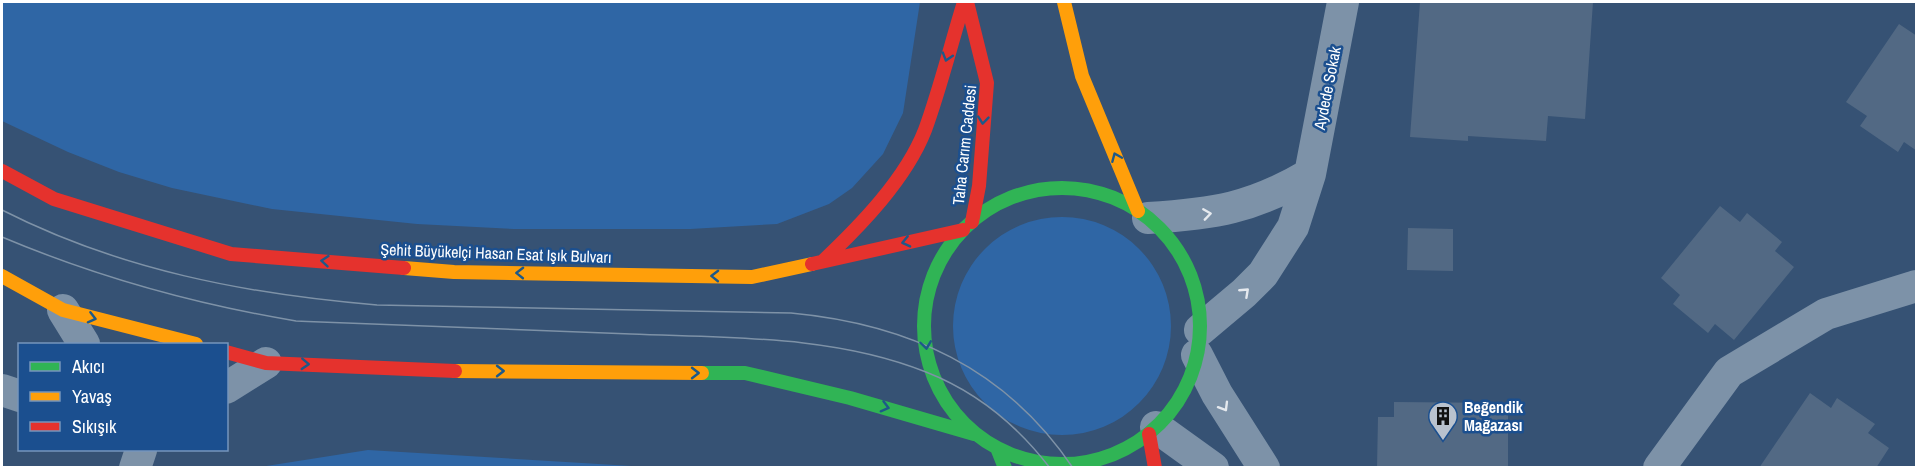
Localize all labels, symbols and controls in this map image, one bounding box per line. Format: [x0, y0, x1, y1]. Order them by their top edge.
street label: Aydede Sokak [1308, 44, 1346, 133]
one-way arrow [942, 51, 954, 62]
street label: Taha Carım Caddesi [947, 84, 981, 206]
one-way arrow [977, 116, 990, 125]
one-way arrow [1111, 152, 1123, 163]
one-way arrow [1202, 208, 1211, 220]
one-way arrow [901, 235, 911, 248]
street label: Şehit Büyükelçi Hasan Esat Işık Bulvarı [380, 238, 612, 268]
one-way arrow [320, 255, 330, 268]
one-way arrow [515, 267, 524, 279]
one-way arrow [710, 270, 719, 282]
one-way arrow [1238, 288, 1248, 299]
one-way arrow [87, 310, 97, 323]
one-way arrow [920, 340, 932, 350]
legend [18, 343, 228, 451]
text: Akıcı [71, 354, 105, 379]
one-way arrow [300, 358, 309, 371]
one-way arrow [495, 365, 504, 377]
one-way arrow [690, 367, 699, 379]
text: Yavaş [72, 384, 112, 409]
place label: Beğendik Mağazası [1464, 396, 1524, 436]
one-way arrow [880, 400, 890, 413]
building icon: Beğendik Mağazası [1427, 400, 1459, 442]
one-way arrow [1217, 401, 1229, 411]
text: Sıkışık [72, 414, 117, 439]

